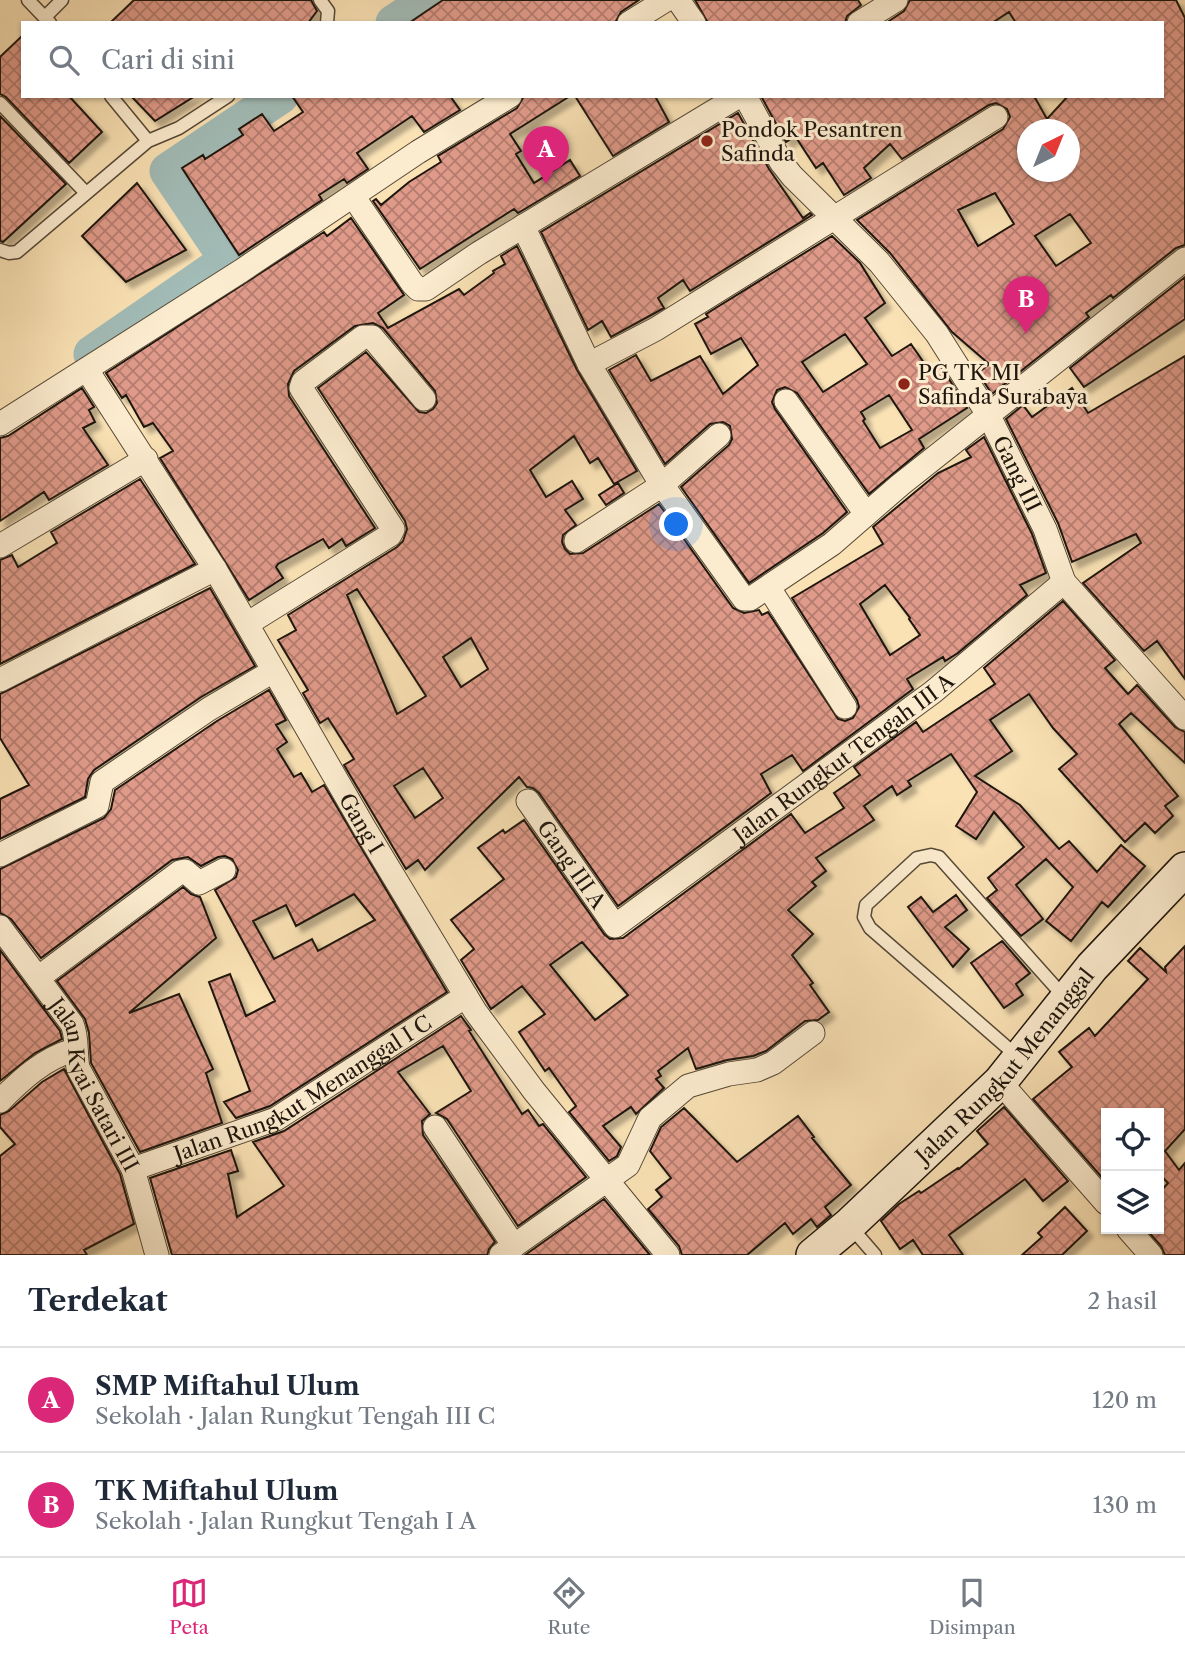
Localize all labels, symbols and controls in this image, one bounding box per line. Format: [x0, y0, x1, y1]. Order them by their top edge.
search box [21, 21, 1164, 98]
icon: search [45, 41, 83, 79]
text: Cari di sini [101, 44, 235, 76]
place label: Pondok Pesantren Safinda [721, 117, 903, 166]
north arrow [1017, 119, 1080, 182]
pin: A [523, 126, 569, 184]
marker: Pondok Pesantren Safinda [699, 133, 715, 149]
pin: B [1003, 276, 1049, 334]
place label: PG TK MI Safinda Surabaya [918, 360, 1089, 409]
marker: PG TK MI Safinda Surabaya [896, 376, 912, 392]
street label: Gang III [988, 431, 1047, 516]
your location [659, 507, 693, 541]
street label: Jalan Rungkut Tengah III A [726, 667, 959, 849]
street label: Gang I [334, 788, 389, 858]
street label: Gang III A [533, 815, 612, 914]
street label: Jalan Rungkut Menanggal [908, 963, 1099, 1170]
street label: Jalan Kyai Satari III [43, 990, 144, 1175]
street label: Jalan Rungkut Menanggal I C [168, 1009, 436, 1167]
map controls [1101, 1108, 1164, 1234]
button: locate [1101, 1108, 1164, 1171]
button: layers [1101, 1171, 1164, 1234]
text: Terdekat [28, 1282, 168, 1319]
text: 2 hasil [1087, 1287, 1157, 1315]
text: SMP Miftahul Ulum [95, 1370, 360, 1402]
text: A [42, 1386, 60, 1414]
text: 120 m [1092, 1386, 1157, 1414]
text: Sekolah · Jalan Rungkut Tengah III C [95, 1402, 495, 1430]
text: TK Miftahul Ulum [95, 1475, 338, 1507]
text: B [42, 1491, 60, 1519]
text: 130 m [1093, 1491, 1157, 1519]
text: Sekolah · Jalan Rungkut Tengah I A [95, 1507, 476, 1535]
tab: Peta [169, 1574, 209, 1639]
tab: Rute [547, 1574, 590, 1639]
tab: Disimpan [929, 1574, 1016, 1639]

